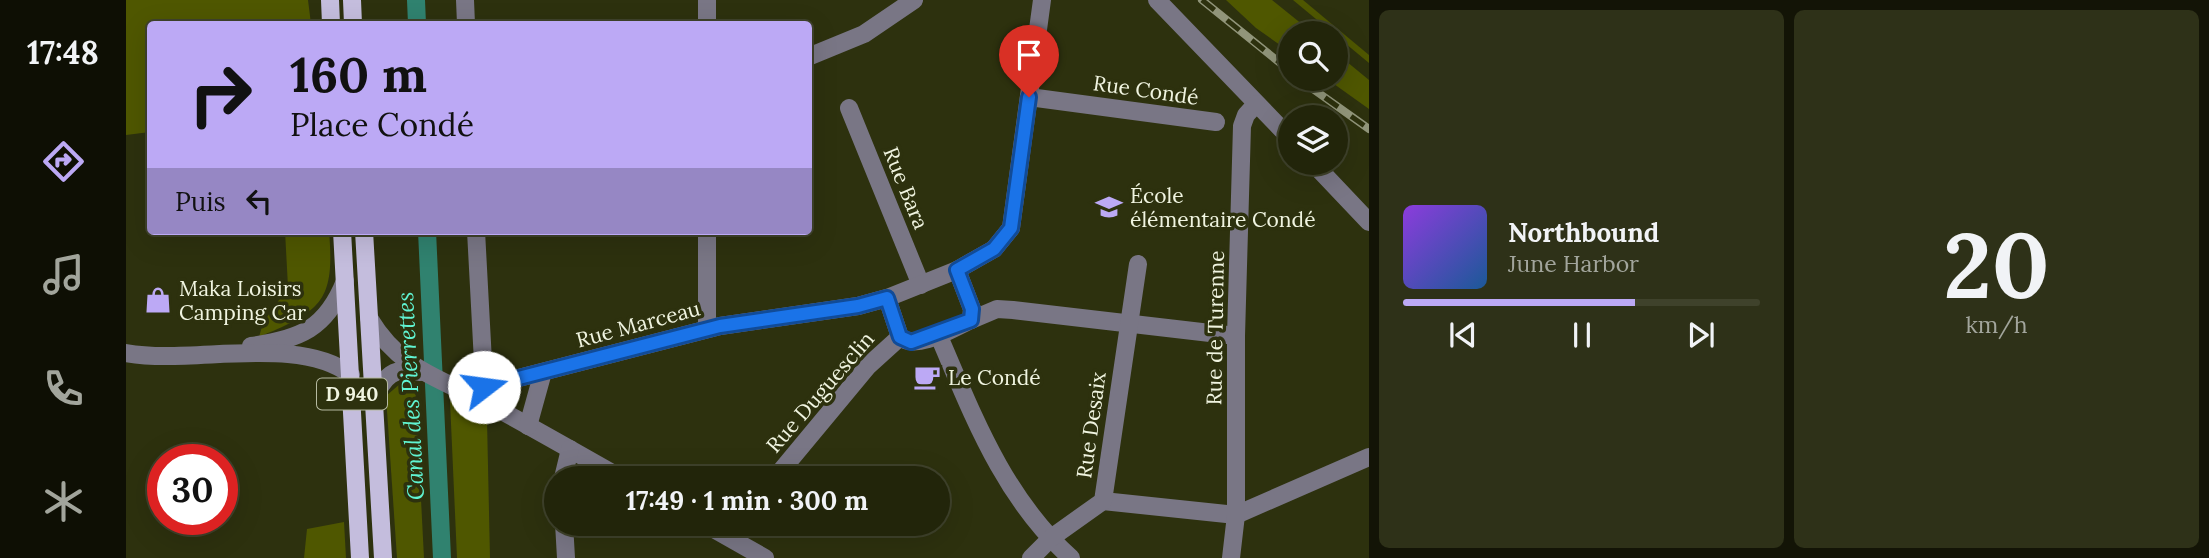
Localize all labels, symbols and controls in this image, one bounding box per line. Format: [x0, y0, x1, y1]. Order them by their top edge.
map controls [1278, 21, 1348, 175]
button: search [1278, 21, 1348, 91]
pin [999, 25, 1059, 97]
text: 17:48 [27, 32, 99, 73]
icon: arrive [1010, 36, 1048, 74]
text: 160 m [290, 43, 427, 105]
icon: right [175, 49, 266, 140]
street label: Rue Condé [1091, 69, 1201, 111]
text: Place Condé [290, 104, 474, 145]
button: layers [1278, 105, 1348, 175]
icon: directions [39, 137, 88, 186]
street label: Rue Bara [877, 143, 935, 233]
icon: left [240, 182, 278, 220]
place label: École élémentaire Condé [1130, 182, 1316, 233]
text: Puis [175, 185, 226, 218]
school or university icon: École élémentaire Condé [1094, 192, 1124, 222]
text: 20 [1943, 206, 2050, 323]
text: Northbound [1508, 216, 1659, 249]
text: June Harbor [1508, 249, 1639, 278]
icon: music [39, 250, 88, 299]
street label: Rue de Turenne [1200, 250, 1230, 406]
place label: Maka Loisirs Camping Car [179, 275, 306, 326]
shop icon: Maka Loisirs Camping Car [143, 285, 173, 315]
water label: Canal des Pierrettes [390, 291, 430, 501]
street label: Rue Marceau [573, 294, 703, 354]
text: km/h [1965, 310, 2028, 339]
icon: previous [1444, 316, 1482, 354]
icon: pause [1563, 316, 1601, 354]
icon: next [1682, 316, 1720, 354]
street label: Rue Duguesclin [760, 326, 880, 458]
position arrow [447, 350, 521, 424]
cafe icon: Le Condé [912, 362, 942, 392]
icon: phone [39, 364, 88, 413]
place label: Le Condé [948, 364, 1041, 391]
street label: Rue Desaix [1070, 370, 1112, 480]
road number: D 940 [317, 378, 387, 410]
speed limit sign: 30 [147, 444, 238, 535]
icon: climate [39, 477, 88, 526]
text: 17:49 · 1 min · 300 m [626, 484, 868, 517]

